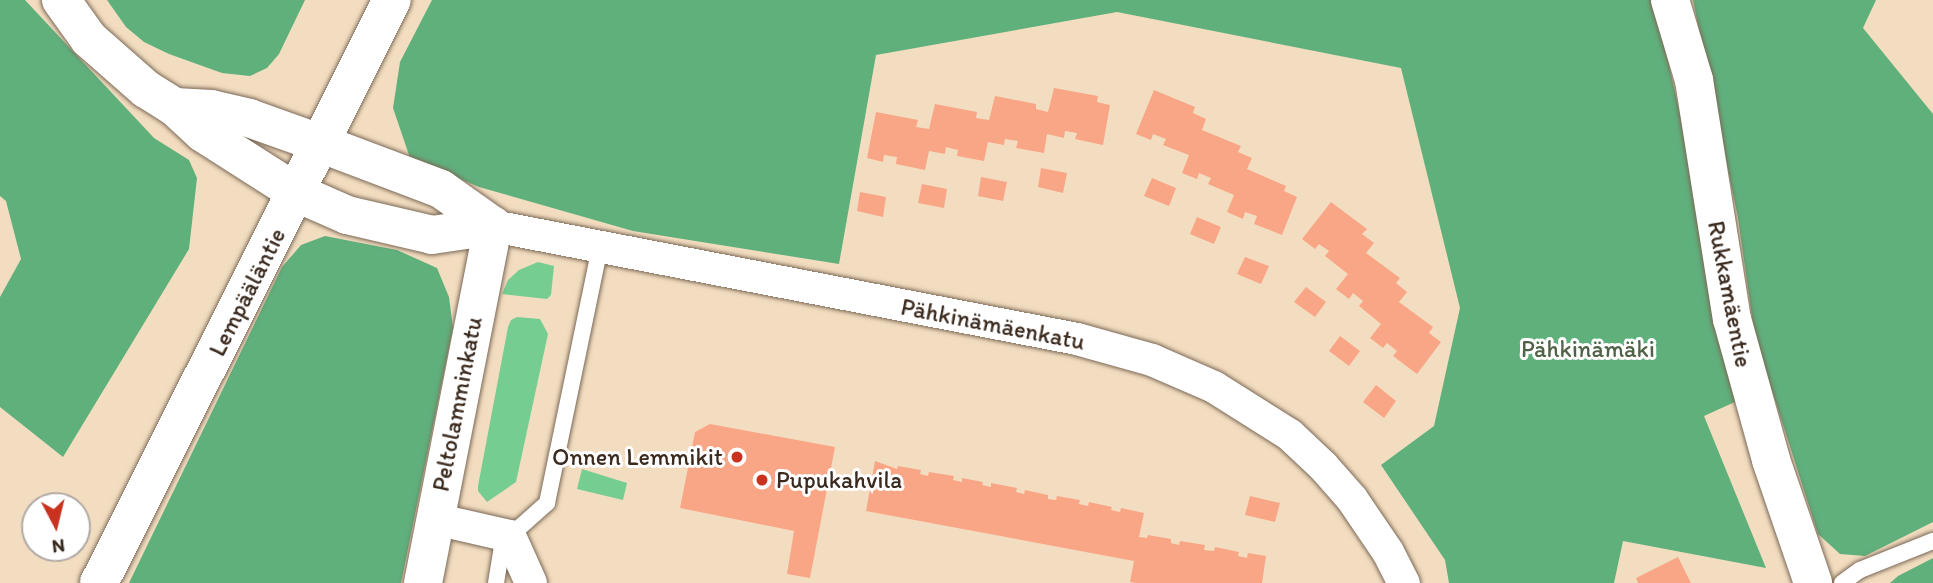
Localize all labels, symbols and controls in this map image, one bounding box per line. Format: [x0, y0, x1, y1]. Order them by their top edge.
street label: Rukkamäentie [1702, 218, 1758, 370]
street label: Lempääläntie [202, 223, 292, 361]
street label: Pähkinämäenkatu [899, 292, 1087, 356]
street label: Peltolamminkatu [426, 314, 488, 494]
park label: Pähkinämäki [1521, 335, 1655, 363]
place label: Onnen Lemmikit [552, 443, 723, 471]
marker: Onnen Lemmikit [729, 449, 745, 465]
place label: Pupukahvila [776, 466, 902, 494]
marker: Pupukahvila [754, 472, 770, 488]
north arrow [21, 492, 91, 562]
text: N [51, 534, 66, 559]

